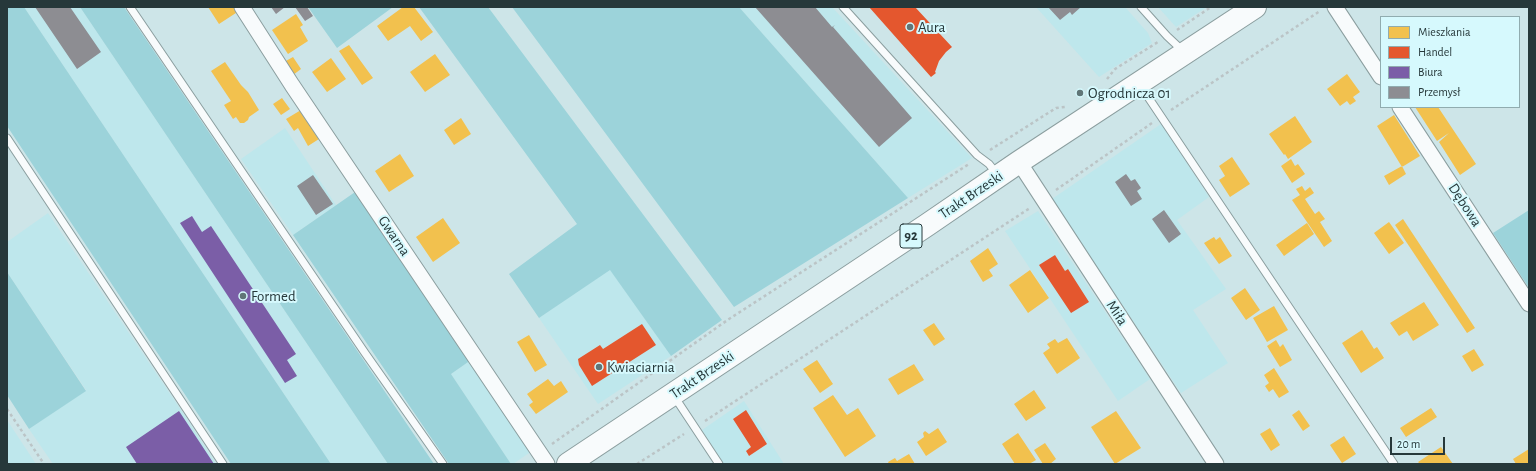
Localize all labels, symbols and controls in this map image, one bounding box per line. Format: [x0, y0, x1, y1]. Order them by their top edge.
legend [1380, 16, 1520, 108]
place label: Aura [918, 18, 945, 36]
marker: Aura [905, 22, 915, 32]
text: Mieszkania [1418, 26, 1471, 38]
text: Handel [1418, 46, 1452, 58]
text: Biura [1418, 66, 1443, 78]
place label: Ogrodnicza 01 [1088, 84, 1171, 102]
text: Przemysł [1418, 86, 1460, 98]
marker: Ogrodnicza 01 [1075, 88, 1085, 98]
street label: Trakt Brzeski [935, 167, 1007, 223]
street label: Dębowa [1444, 180, 1486, 230]
street label: Gwarna [374, 212, 414, 260]
road number: 92 [900, 224, 922, 248]
place label: Formed [251, 287, 296, 305]
marker: Formed [238, 291, 248, 301]
street label: Miła [1102, 297, 1132, 329]
street label: Trakt Brzeski [666, 347, 738, 403]
place label: Kwiaciarnia [607, 358, 675, 376]
marker: Kwiaciarnia [594, 362, 604, 372]
scale bar [1392, 429, 1447, 455]
text: 20 m [1397, 438, 1420, 450]

